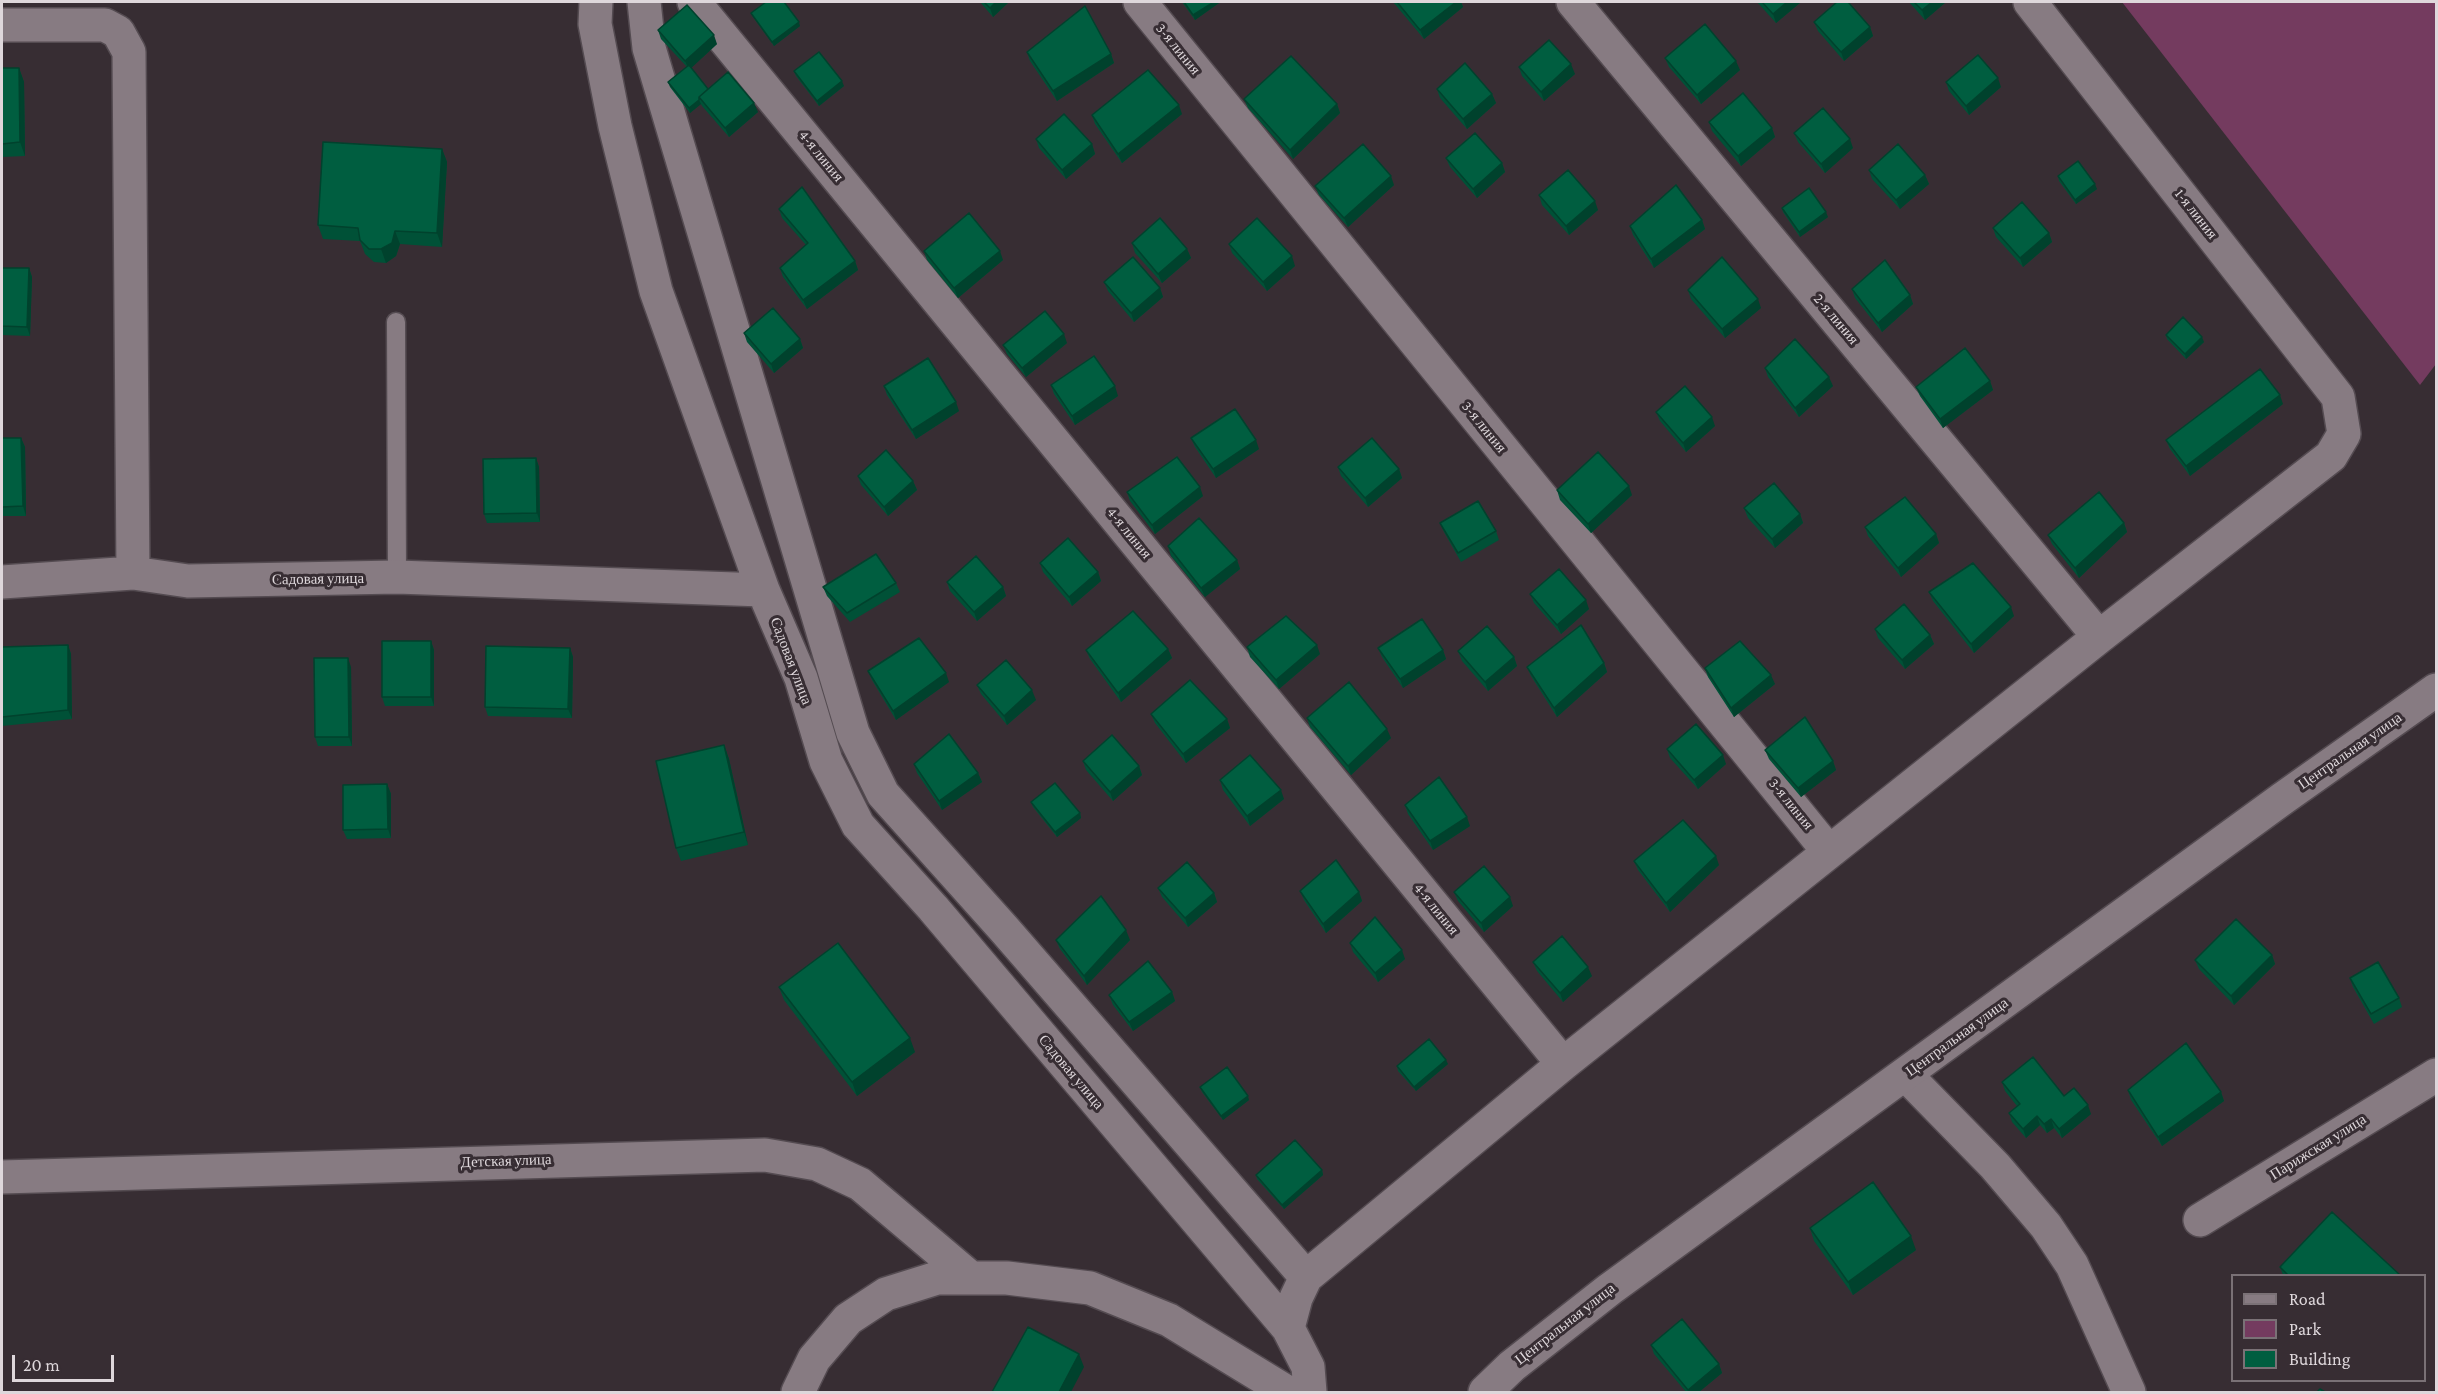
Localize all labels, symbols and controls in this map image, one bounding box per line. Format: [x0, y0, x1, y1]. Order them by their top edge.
street label: 3-я линия [1152, 20, 1204, 78]
street label: 4-я линия [795, 127, 847, 185]
street label: 1-я линия [2171, 185, 2221, 243]
street label: 2-я линия [1810, 290, 1862, 348]
street label: 3-я линия [1458, 398, 1510, 456]
street label: 4-я линия [1103, 504, 1155, 562]
street label: Садовая улица [272, 569, 364, 589]
street label: Садовая улица [766, 615, 816, 707]
street label: Центральная улица [2295, 709, 2405, 793]
street label: 3-я линия [1765, 775, 1817, 833]
street label: 4-я линия [1410, 880, 1462, 938]
street label: Центральная улица [1902, 994, 2012, 1080]
street label: Садовая улица [1035, 1031, 1107, 1113]
street label: Парижская улица [2266, 1110, 2370, 1184]
street label: Детская улица [460, 1150, 552, 1172]
legend [2231, 1274, 2426, 1382]
street label: Центральная улица [1511, 1279, 1619, 1369]
text: Road [2289, 1289, 2326, 1309]
text: Park [2289, 1319, 2321, 1339]
scale bar [15, 1343, 117, 1381]
text: Building [2289, 1349, 2350, 1369]
text: 20 m [23, 1355, 60, 1375]

